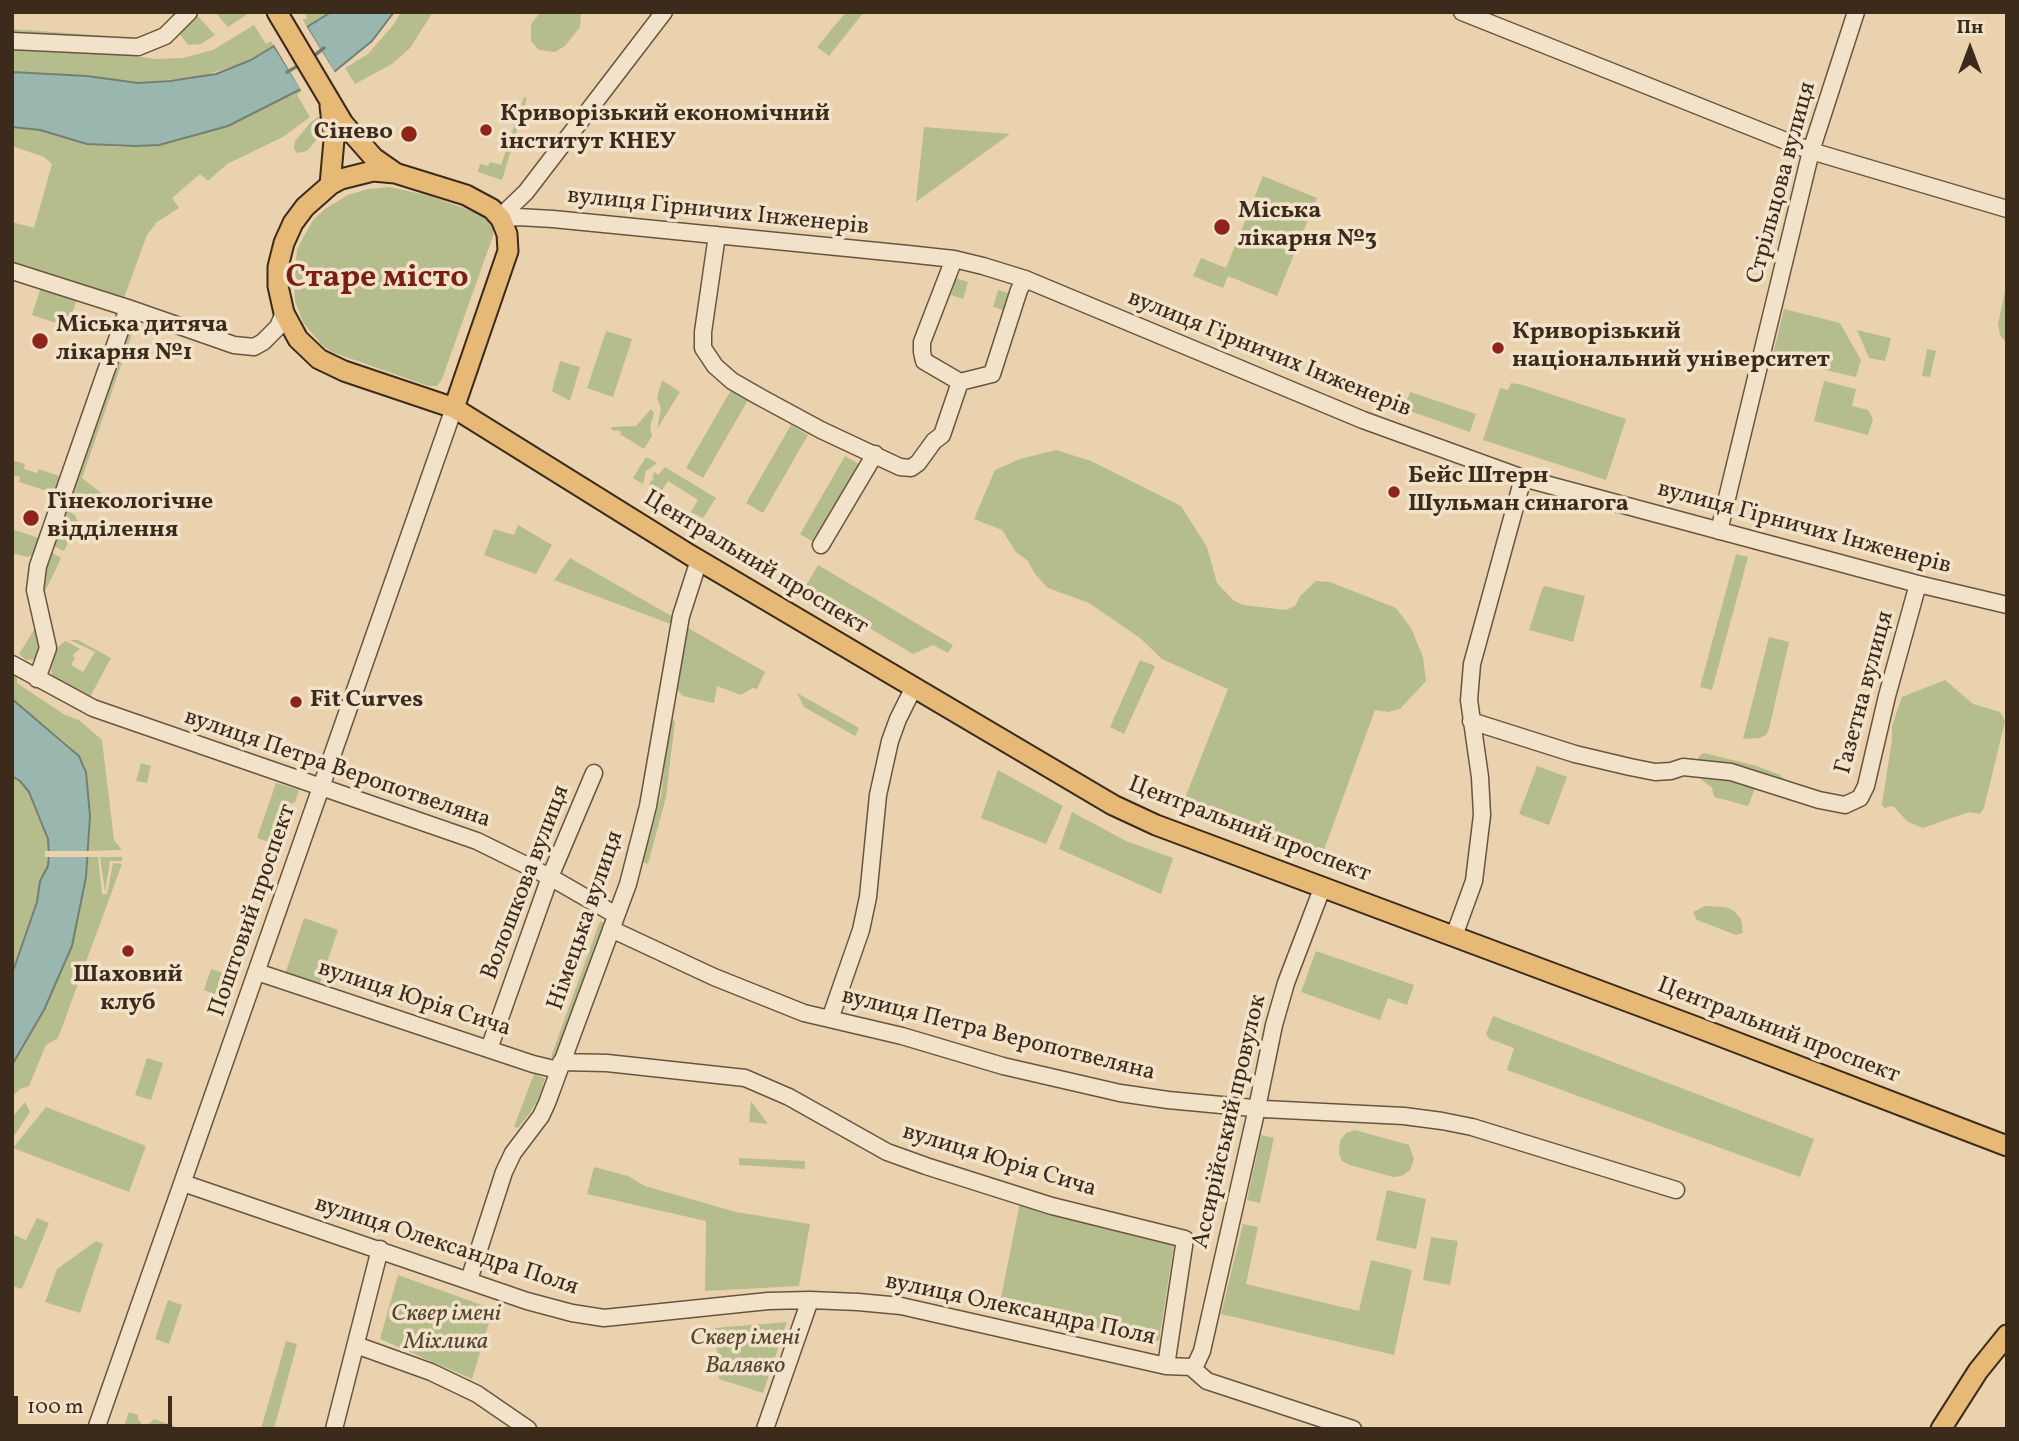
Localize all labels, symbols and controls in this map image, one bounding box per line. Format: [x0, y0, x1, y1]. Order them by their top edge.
north arrow [1935, 14, 2005, 84]
text: Пн [1957, 15, 1983, 41]
street label: Стрільцова вулиця [1742, 79, 1824, 287]
place label: Криворізький економічний інститут КНЕУ [500, 102, 830, 158]
place label: Сінево [314, 120, 393, 148]
marker: Криворізький економічний інститут КНЕУ [478, 122, 494, 138]
marker: Сінево [399, 124, 419, 144]
street label: вулиця Гірничих Інженерів [566, 183, 870, 243]
place label: Міська лікарня №3 [1238, 199, 1377, 255]
marker: Міська лікарня №3 [1212, 217, 1232, 237]
district label: Старе місто [286, 261, 468, 299]
street label: вулиця Гірничих Інженерів [1123, 285, 1415, 425]
place label: Міська дитяча лікарня №1 [56, 313, 228, 369]
place label: Криворізький національний університет [1512, 320, 1830, 376]
marker: Міська дитяча лікарня №1 [30, 331, 50, 351]
marker: Криворізький національний університет [1490, 340, 1506, 356]
place label: Бейс Штерн Шульман синагога [1408, 464, 1629, 520]
street label: вулиця Гірничих Інженерів [1654, 476, 1954, 582]
marker: Бейс Штерн Шульман синагога [1386, 484, 1402, 500]
street label: Центральний проспект [637, 485, 873, 643]
place label: Гінекологічне відділення [47, 490, 213, 546]
marker: Гінекологічне відділення [21, 508, 41, 528]
street label: Газетна вулиця [1830, 608, 1902, 778]
place label: Fit Curves [310, 688, 423, 716]
marker: Fit Curves [288, 694, 304, 710]
street label: вулиця Петра Веропотвеляна [180, 704, 494, 836]
street label: Центральний проспект [1124, 771, 1374, 891]
street label: Волошкова вулиця [477, 782, 577, 984]
street label: Поштовий проспект [204, 801, 304, 1021]
street label: Німецька вулиця [543, 828, 631, 1014]
marker: Шаховий клуб [120, 943, 136, 959]
street label: вулиця Юрія Сича [314, 955, 514, 1045]
place label: Шаховий клуб [73, 963, 183, 1019]
street label: Центральний проспект [1653, 972, 1903, 1092]
street label: вулиця Петра Веропотвеляна [838, 983, 1158, 1089]
street label: Ассирійський провулок [1188, 992, 1274, 1252]
street label: вулиця Юрія Сича [899, 1119, 1099, 1205]
street label: вулиця Олександра Поля [311, 1191, 581, 1303]
street label: вулиця Олександра Поля [882, 1268, 1158, 1354]
park label: Сквер імені Міхлика [391, 1302, 501, 1358]
park label: Сквер імені Валявкo [690, 1326, 800, 1382]
scale bar [18, 1382, 175, 1426]
text: 100 m [27, 1393, 84, 1422]

